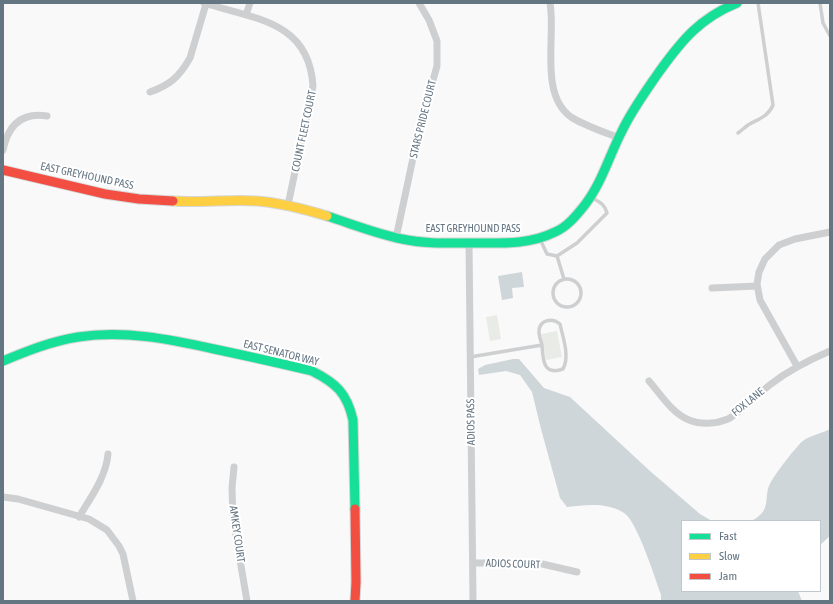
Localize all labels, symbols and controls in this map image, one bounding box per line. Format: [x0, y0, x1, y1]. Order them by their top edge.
street label: STARS PRIDE COURT [407, 79, 439, 159]
street label: COUNT FLEET COURT [289, 89, 319, 173]
street label: EAST GREYHOUND PASS [39, 160, 135, 192]
street label: EAST GREYHOUND PASS [426, 222, 520, 236]
street label: EAST SENATOR WAY [242, 337, 320, 369]
street label: FOX LANE [729, 385, 767, 419]
street label: ADIOS PASS [464, 399, 478, 445]
street label: AMKEY COURT [226, 505, 248, 563]
legend [681, 520, 821, 592]
text: Fast [719, 529, 737, 543]
text: Slow [719, 549, 740, 563]
street label: ADIOS COURT [485, 556, 541, 572]
text: Jam [719, 569, 737, 583]

